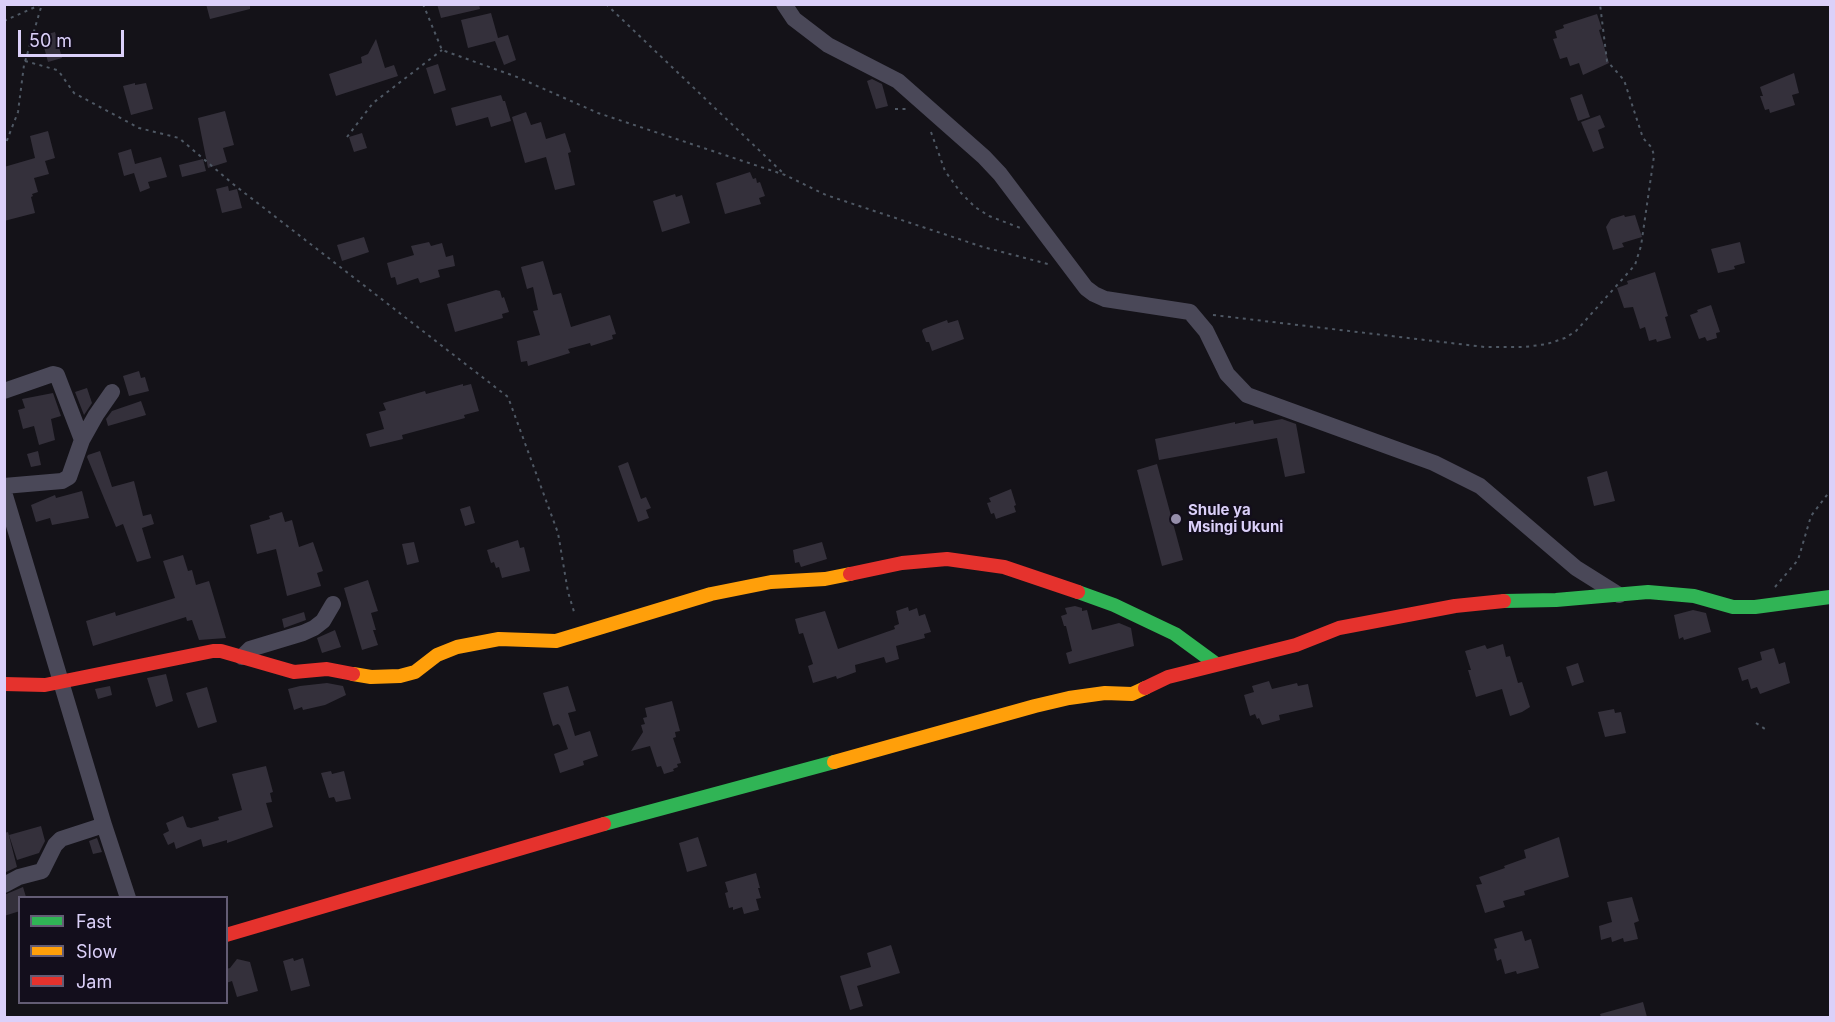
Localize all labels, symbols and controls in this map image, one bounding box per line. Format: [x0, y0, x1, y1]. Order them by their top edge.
scale bar [21, 18, 128, 56]
text: 50 m [29, 30, 72, 51]
place label: Shule ya Msingi Ukuni [1188, 501, 1283, 536]
marker: Shule ya Msingi Ukuni [1169, 512, 1183, 526]
legend [18, 896, 228, 1004]
text: Fast [76, 911, 112, 932]
text: Slow [76, 941, 117, 962]
text: Jam [76, 971, 112, 992]

